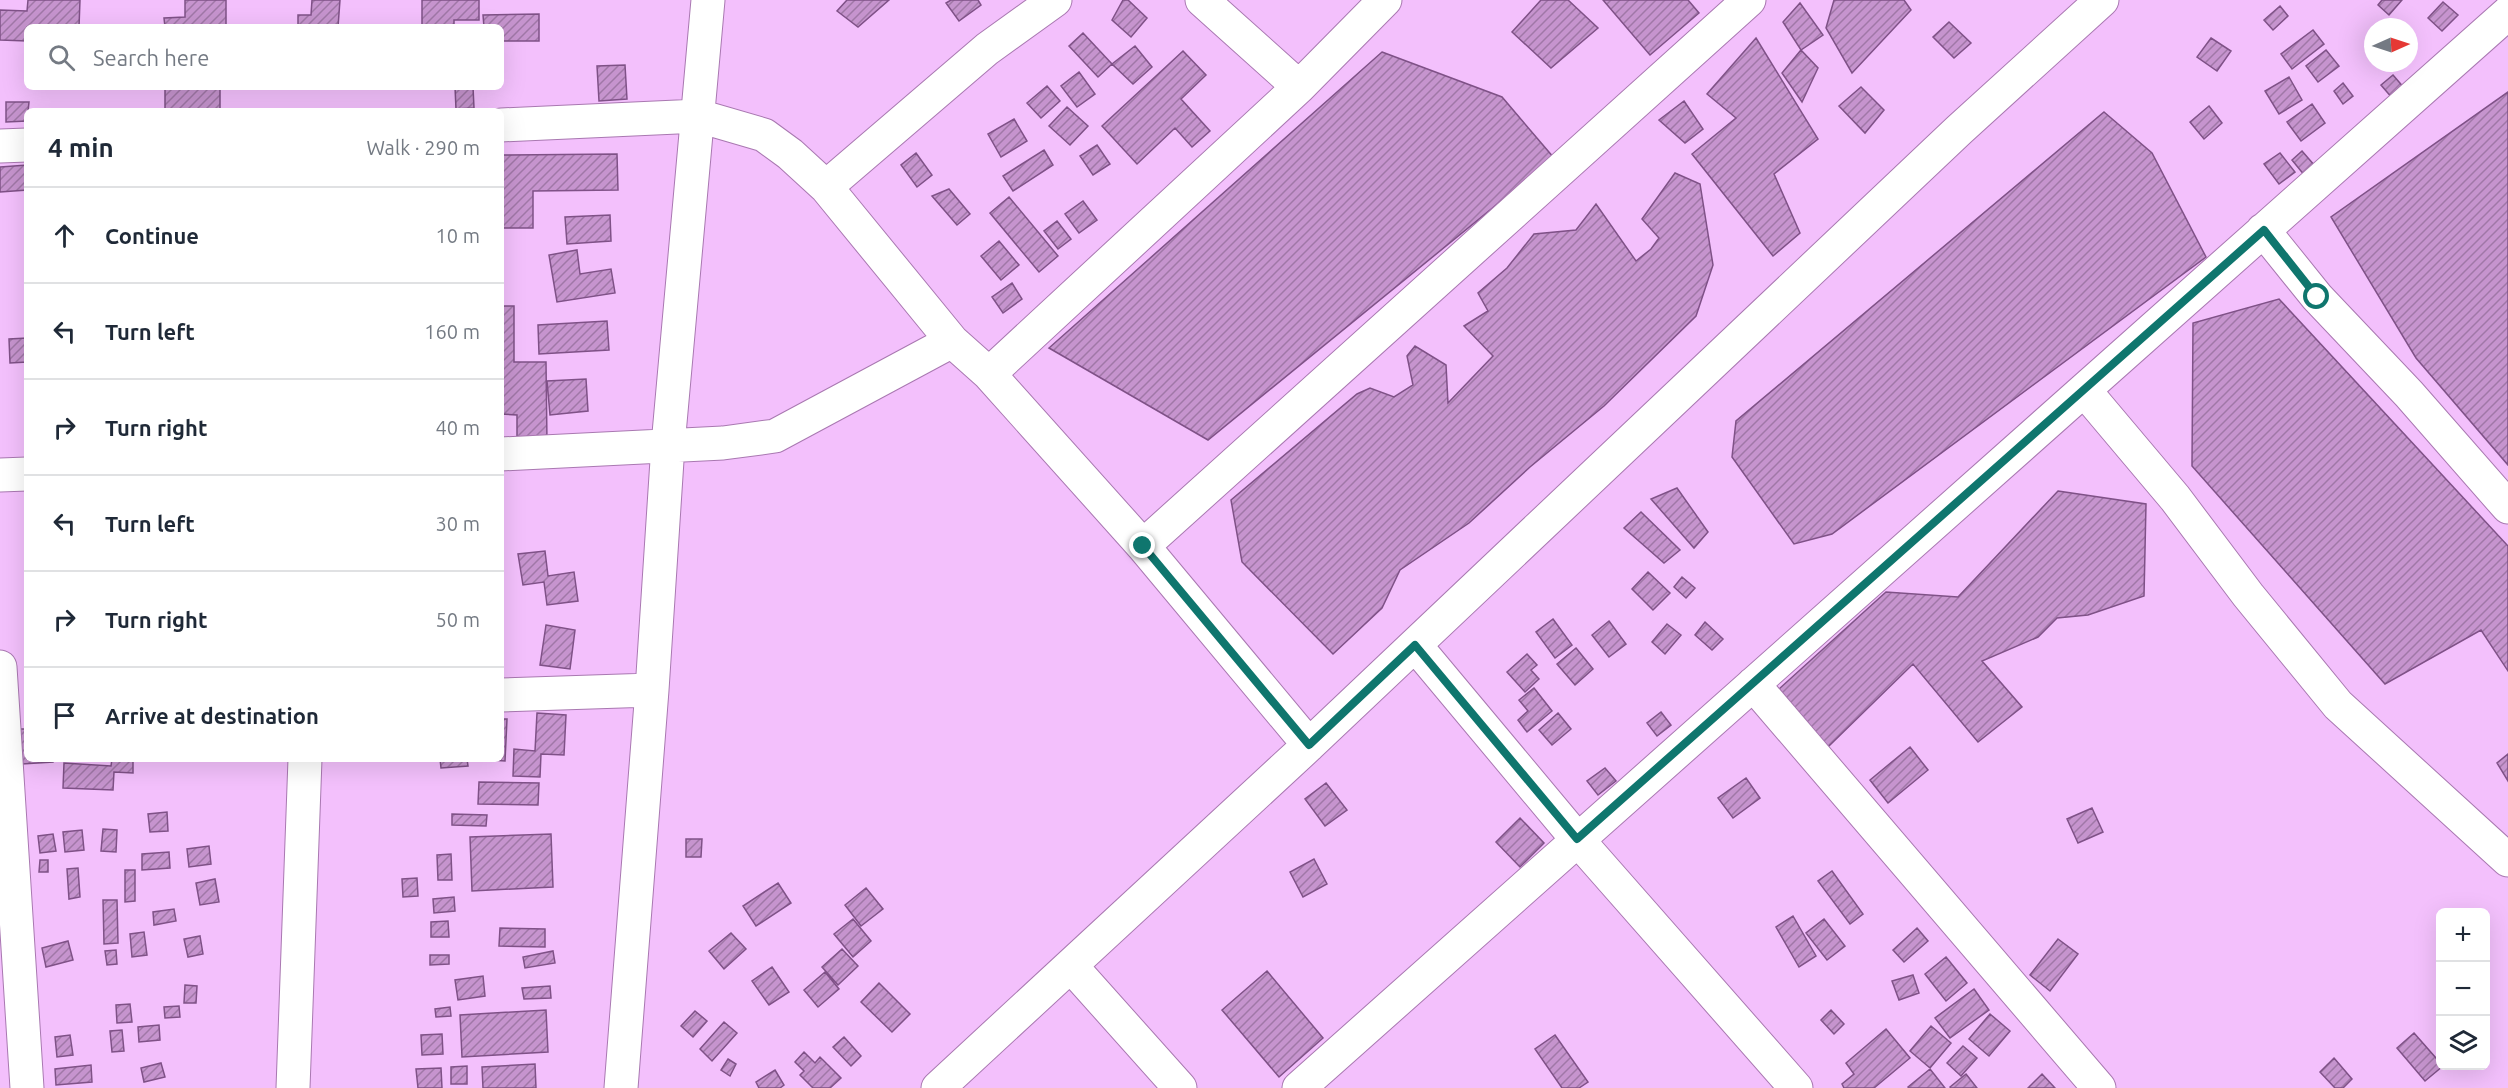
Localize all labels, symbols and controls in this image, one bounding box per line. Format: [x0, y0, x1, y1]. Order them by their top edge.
north arrow [2364, 18, 2418, 72]
search box [24, 24, 504, 90]
icon: search [45, 41, 78, 74]
text: Search here [93, 45, 209, 70]
text: 4 min [48, 133, 114, 162]
text: Walk · 290 m [367, 136, 480, 159]
icon: ahead [48, 219, 81, 252]
text: Continue [105, 223, 199, 248]
text: 10 m [436, 224, 480, 247]
route start [2303, 283, 2329, 309]
icon: left [48, 315, 81, 348]
text: Turn left [105, 319, 195, 344]
text: 160 m [424, 320, 480, 343]
icon: right [48, 411, 81, 444]
text: Turn right [105, 415, 207, 440]
text: 40 m [436, 416, 480, 439]
icon: left [48, 507, 81, 540]
text: Turn left [105, 511, 195, 536]
text: 30 m [436, 512, 480, 535]
route end [1129, 532, 1155, 558]
icon: right [48, 603, 81, 636]
text: Turn right [105, 607, 207, 632]
text: 50 m [436, 608, 480, 631]
icon: arrive [48, 699, 81, 732]
text: Arrive at destination [105, 703, 319, 728]
map controls [2436, 908, 2490, 1070]
button: + [2436, 908, 2490, 962]
button: − [2436, 962, 2490, 1016]
button: layers [2436, 1016, 2490, 1070]

